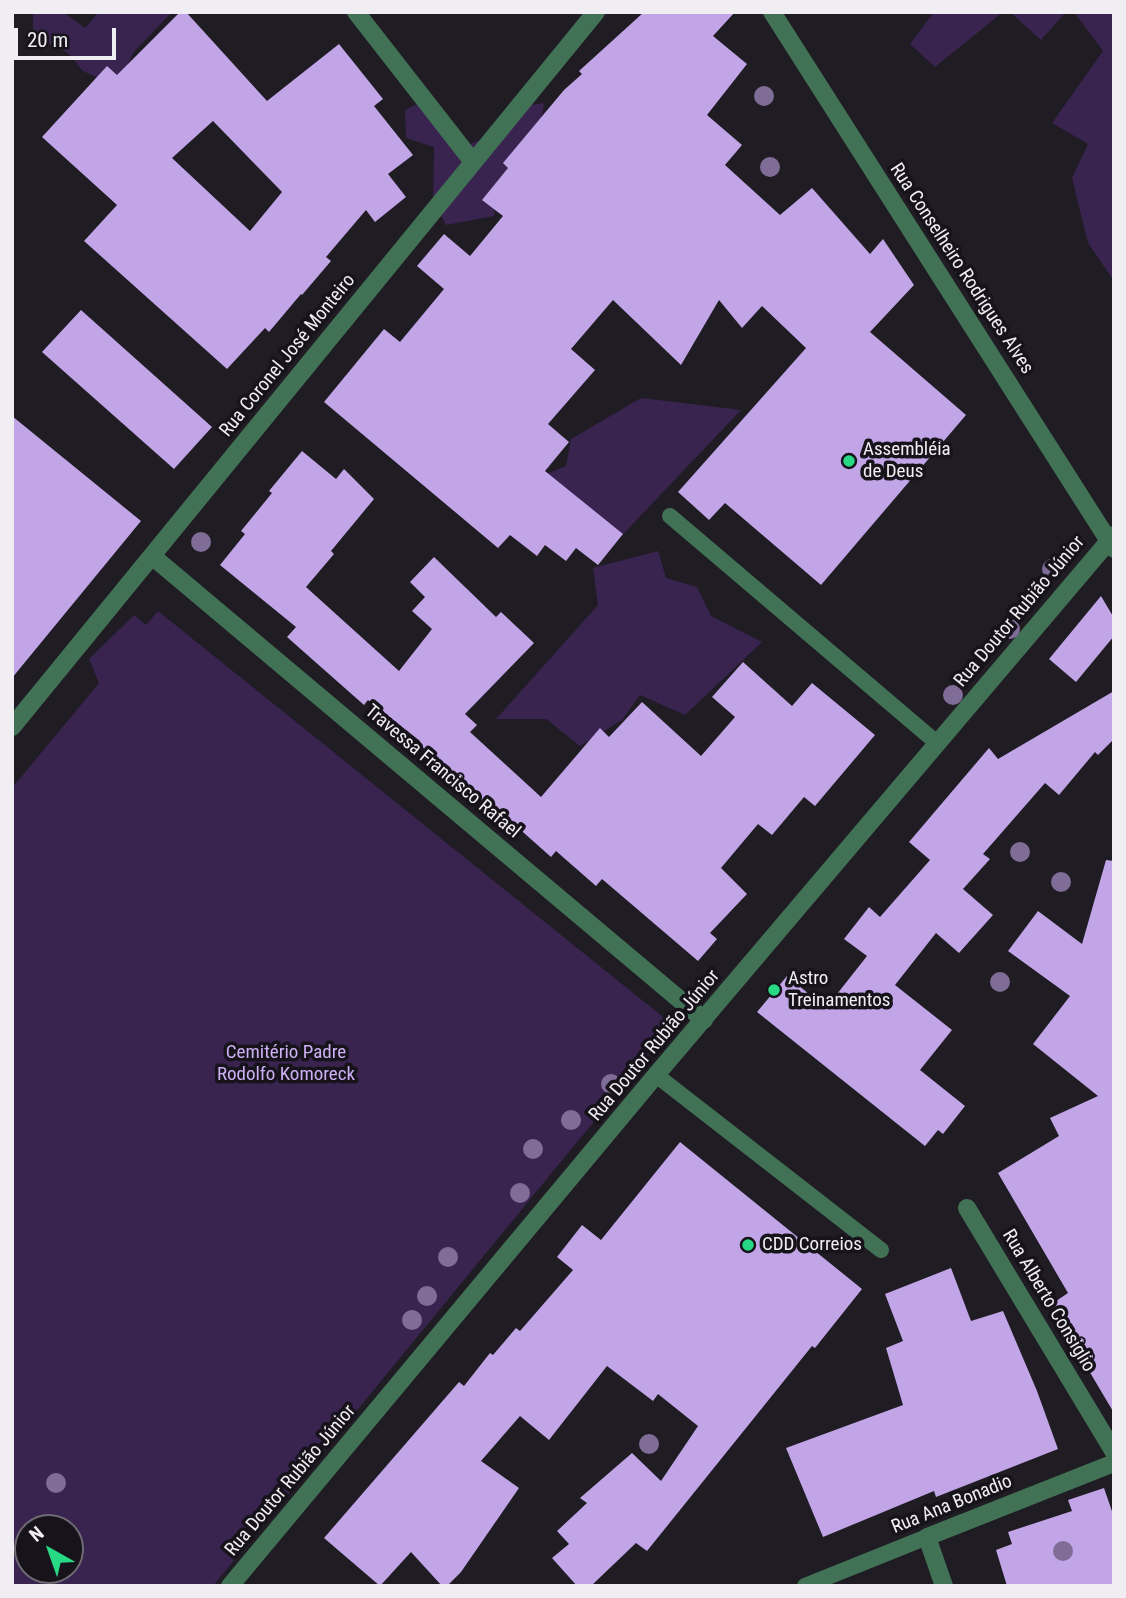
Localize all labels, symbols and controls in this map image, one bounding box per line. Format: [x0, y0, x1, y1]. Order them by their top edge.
scale bar [18, 14, 119, 58]
text: 20 m [27, 28, 68, 52]
street label: Rua Conselheiro Rodrigues Alves [884, 159, 1038, 379]
street label: Rua Coronel José Monteiro [215, 270, 361, 442]
place label: Assembléia de Deus [863, 439, 951, 483]
marker: Assembléia de Deus [841, 453, 857, 469]
street label: Rua Doutor Rubião Júnior [950, 532, 1090, 692]
street label: Travessa Francisco Rafael [360, 700, 524, 844]
street label: Rua Doutor Rubião Júnior [585, 966, 725, 1126]
place label: Astro Treinamentos [788, 968, 890, 1012]
marker: Astro Treinamentos [766, 982, 782, 998]
park label: Cemitério Padre Rodolfo Komoreck [217, 1042, 355, 1086]
street label: Rua Alberto Consiglio [996, 1226, 1100, 1376]
place label: CDD Correios [762, 1234, 862, 1256]
marker: CDD Correios [740, 1237, 756, 1253]
street label: Rua Doutor Rubião Júnior [221, 1401, 361, 1561]
street label: Rua Ana Bonadio [888, 1470, 1016, 1540]
north arrow [14, 1514, 84, 1584]
text: N [25, 1522, 48, 1547]

